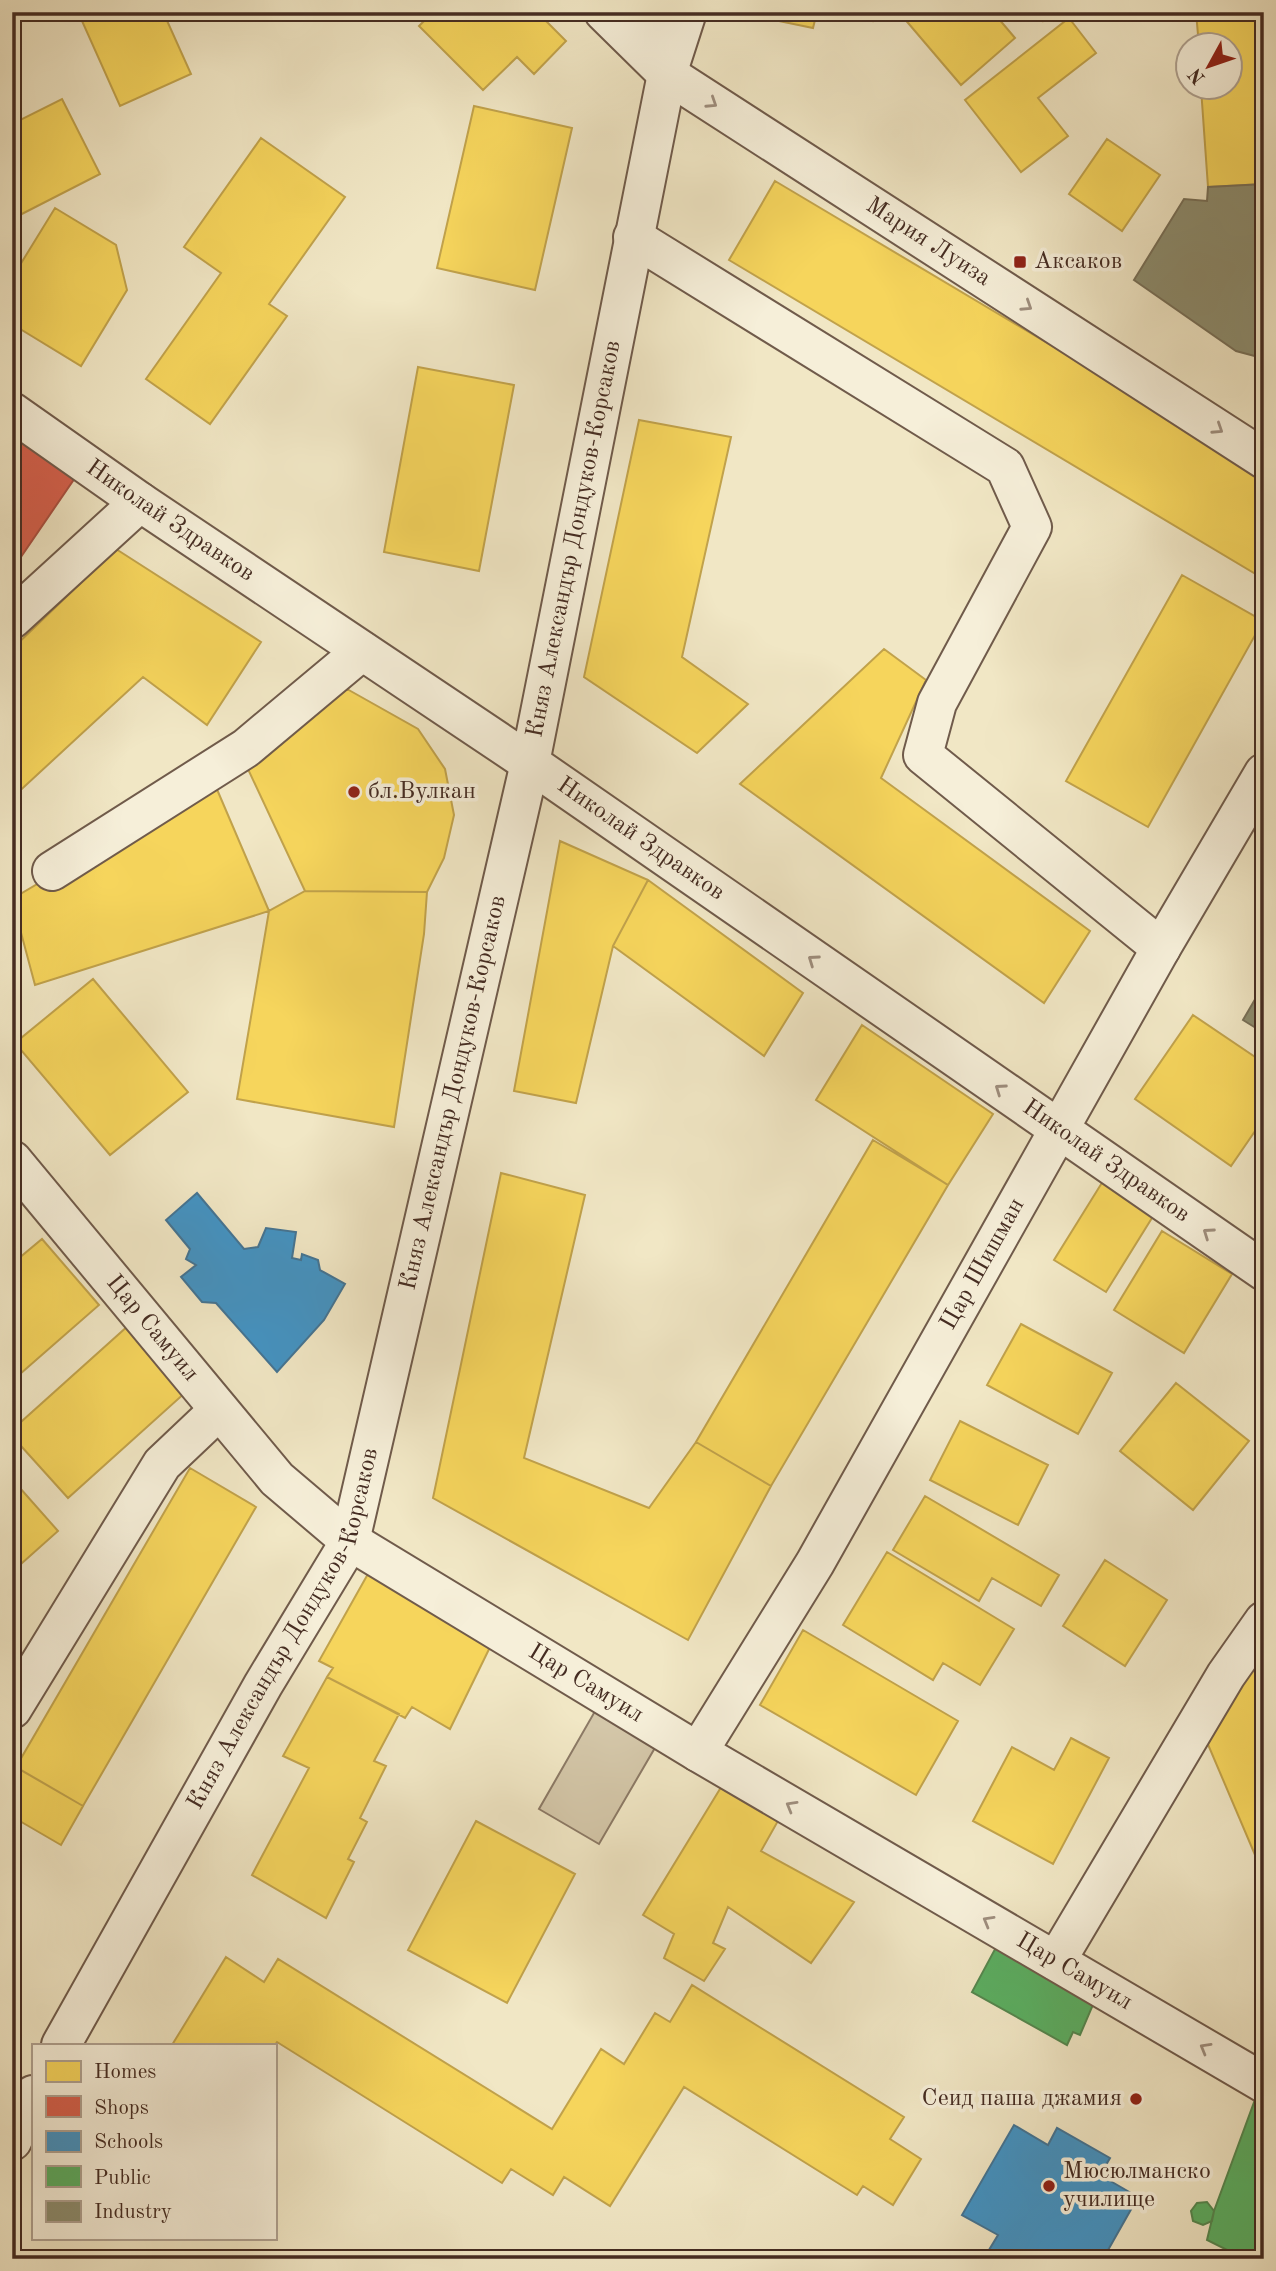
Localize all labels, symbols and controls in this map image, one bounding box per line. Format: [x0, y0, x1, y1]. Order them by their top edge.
north arrow [1174, 32, 1244, 102]
text: N [1186, 63, 1210, 87]
one-way arrow [704, 95, 717, 107]
street label: Мария Луиза [861, 193, 995, 291]
place label: Аксаков [1034, 250, 1122, 274]
marker: Аксаков [1012, 254, 1028, 270]
one-way arrow [1019, 298, 1032, 311]
street label: Княз Александър Дондуков-Корсаков [523, 338, 626, 740]
one-way arrow [1210, 421, 1223, 434]
street label: Николай Здравков [81, 456, 258, 587]
street label: Николай Здравков [552, 773, 728, 905]
place label: бл.Вулкан [368, 780, 476, 804]
marker: бл.Вулкан [346, 784, 362, 800]
street label: Княз Александър Дондуков-Корсаков [396, 893, 511, 1293]
one-way arrow [808, 956, 821, 968]
one-way arrow [995, 1085, 1008, 1097]
street label: Николай Здравков [1018, 1095, 1194, 1228]
street label: Цар Шишман [937, 1194, 1029, 1334]
one-way arrow [1202, 1228, 1215, 1241]
street label: Цар Самуил [101, 1271, 203, 1386]
street label: Княз Александър Дондуков-Корсаков [184, 1446, 383, 1814]
street label: Цар Самуил [524, 1640, 647, 1728]
one-way arrow [785, 1802, 798, 1815]
one-way arrow [982, 1916, 995, 1929]
street label: Цар Самуил [1012, 1929, 1136, 2015]
one-way arrow [1199, 2043, 1212, 2056]
legend [32, 2044, 276, 2240]
text: Homes [94, 2062, 156, 2083]
place label: Сеид паша джамия [922, 2087, 1122, 2111]
marker: Сеид паша джамия [1128, 2091, 1144, 2107]
text: Shops [94, 2098, 149, 2119]
text: Schools [94, 2132, 163, 2153]
place label: Мюсюлманско училище [1063, 2160, 1211, 2212]
text: Public [94, 2168, 151, 2189]
marker: Мюсюлманско училище [1041, 2178, 1057, 2194]
text: Industry [94, 2202, 172, 2223]

